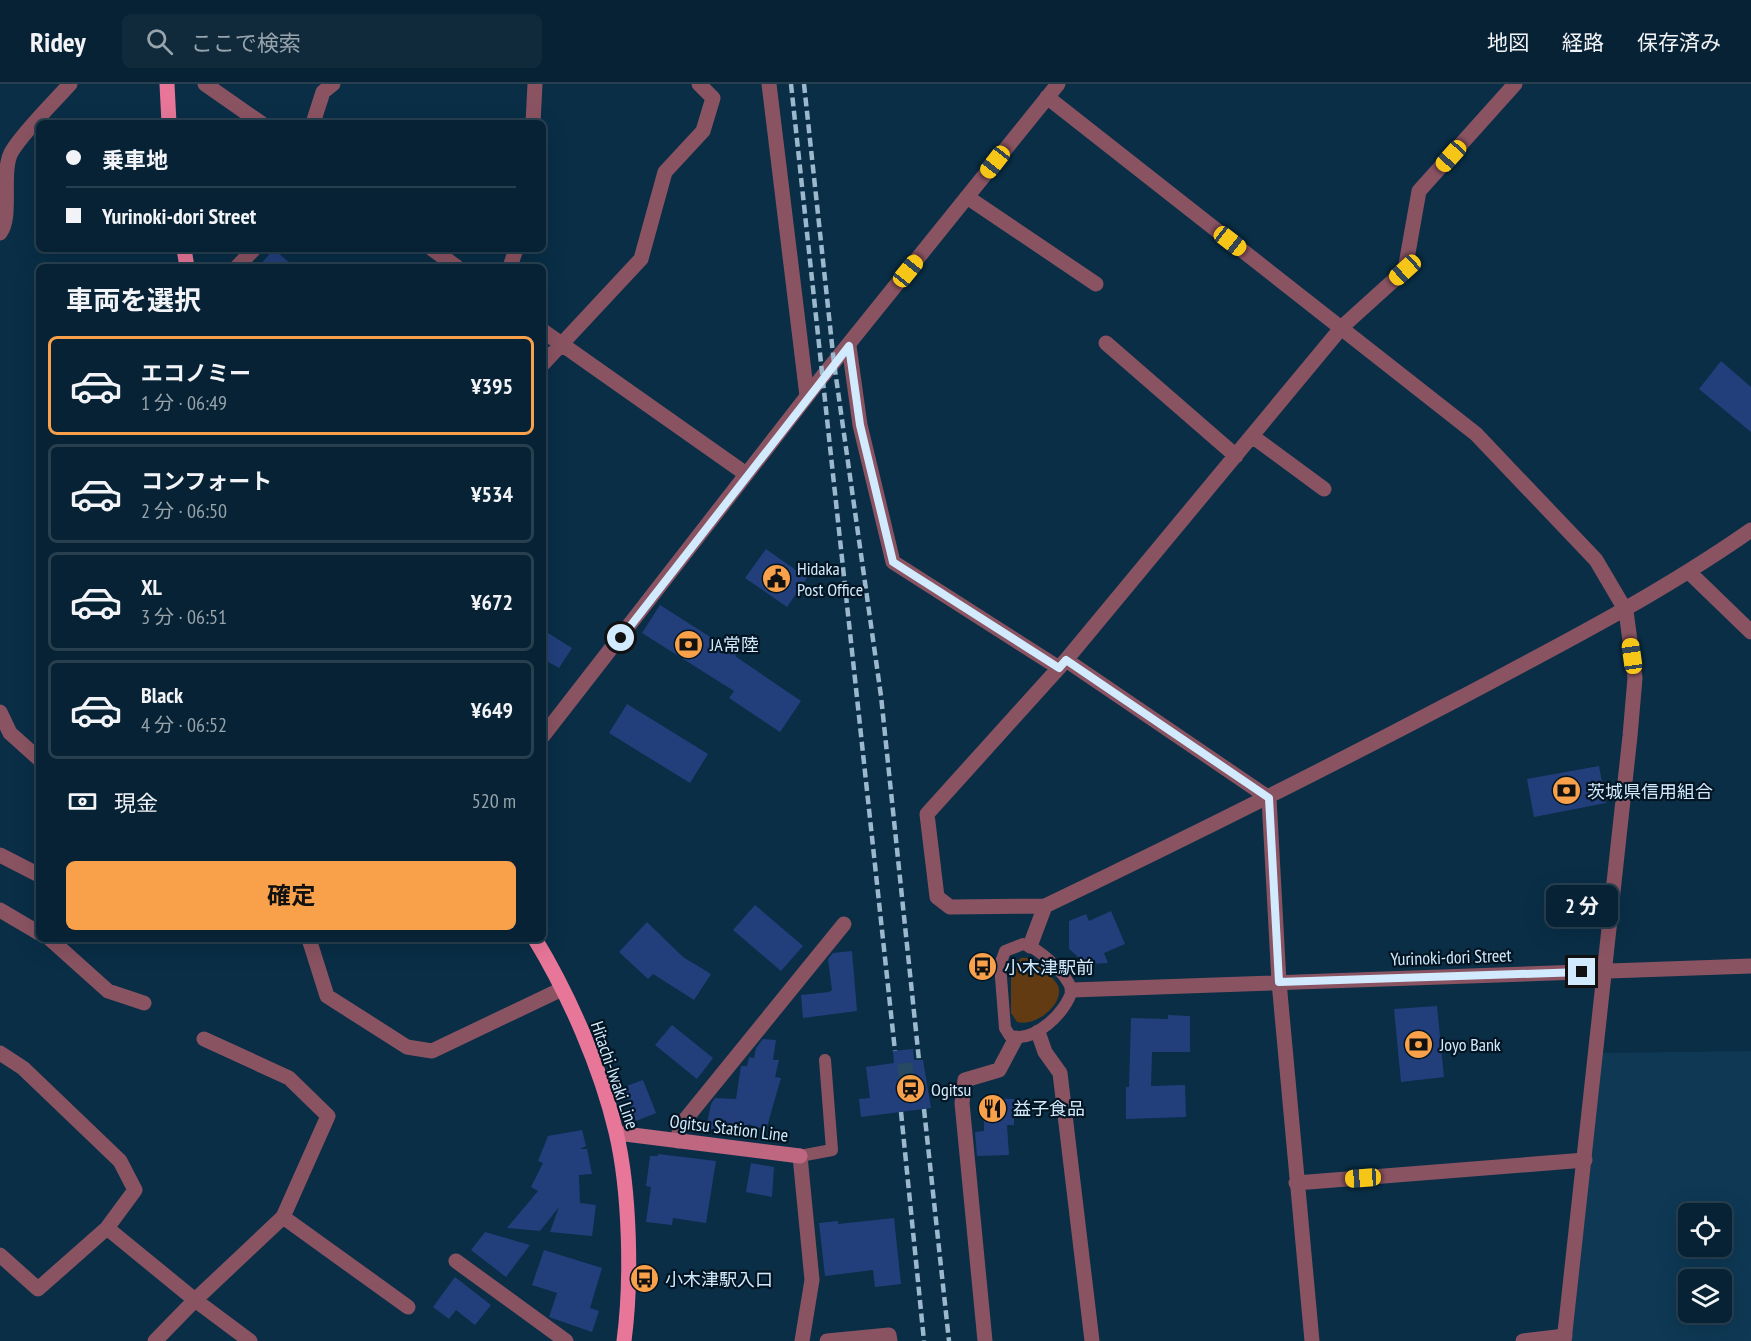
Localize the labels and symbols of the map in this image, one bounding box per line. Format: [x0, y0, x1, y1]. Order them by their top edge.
car [1432, 137, 1470, 175]
car [977, 142, 1013, 182]
car [1210, 223, 1250, 259]
car [890, 251, 926, 291]
car [1386, 251, 1424, 289]
place label: Hidaka Post Office [797, 557, 863, 601]
public building icon: Hidaka Post Office [760, 562, 792, 594]
route start [607, 624, 634, 651]
bank icon: JA常陸 [673, 628, 705, 660]
place label: JA常陸 [709, 633, 759, 656]
car [1621, 637, 1643, 675]
bank icon: 茨城県信用組合 [1550, 775, 1582, 807]
place label: 茨城県信用組合 [1587, 780, 1713, 803]
callout: 2 分 [1546, 885, 1618, 927]
street label: Yurinoki-dori Street [1390, 943, 1512, 971]
bus stop icon: 小木津駅前 [967, 951, 999, 983]
place label: 小木津駅前 [1004, 956, 1094, 979]
route end [1568, 958, 1595, 985]
street label: Hitachi-Iwaki Line [586, 1018, 644, 1132]
bank icon: Joyo Bank [1403, 1028, 1435, 1060]
place label: Joyo Bank [1439, 1033, 1501, 1056]
station icon: Ogitsu [894, 1073, 926, 1105]
place label: Ogitsu [931, 1078, 971, 1101]
restaurant icon: 益子食品 [976, 1092, 1008, 1124]
place label: 益子食品 [1013, 1097, 1085, 1120]
street label: Ogitsu Station Line [668, 1109, 790, 1147]
car [1344, 1168, 1382, 1188]
bus stop icon: 小木津駅入口 [628, 1263, 660, 1295]
place label: 小木津駅入口 [665, 1268, 773, 1291]

